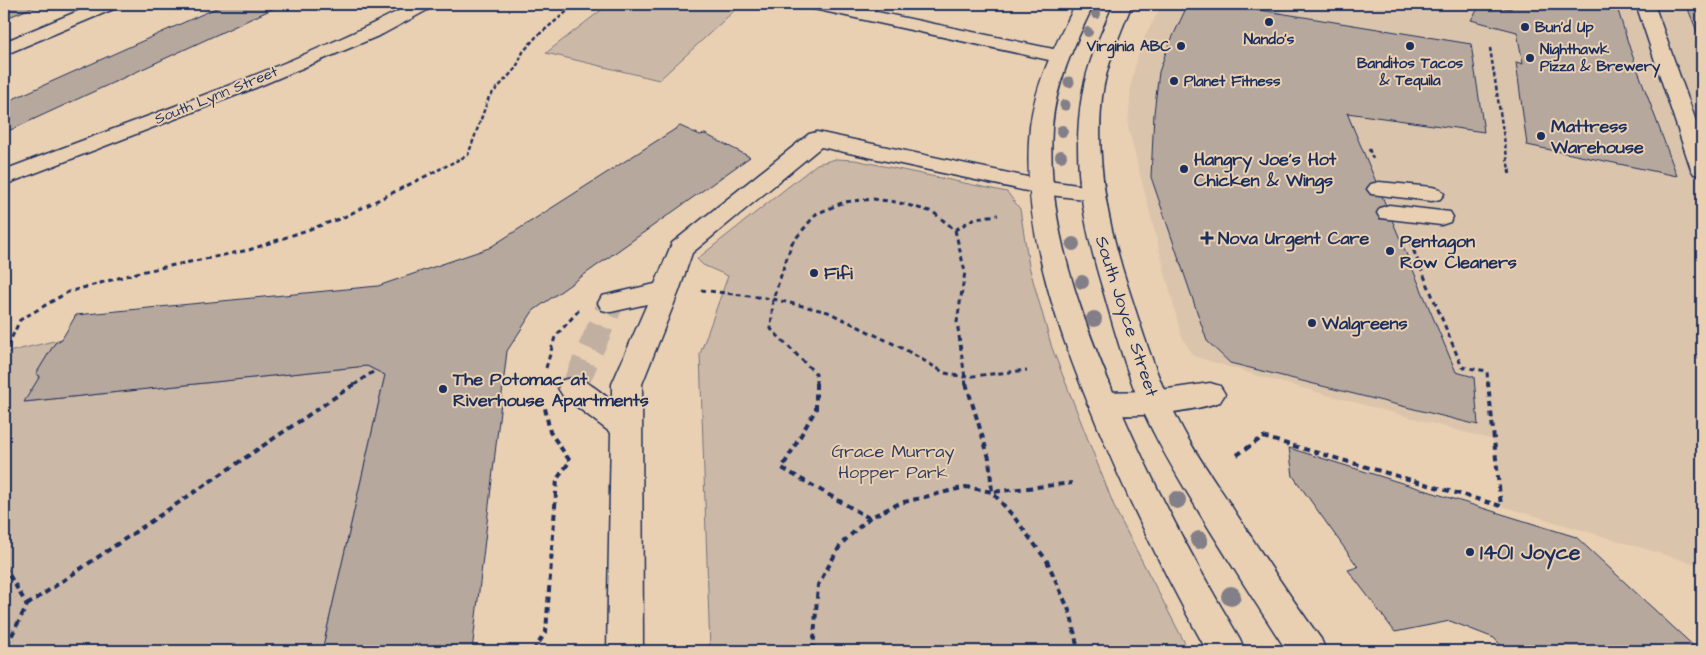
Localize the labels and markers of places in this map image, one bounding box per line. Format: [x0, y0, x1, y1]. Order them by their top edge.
marker: Nando's [1263, 16, 1275, 28]
place label: Bun'd Up [1535, 17, 1594, 38]
marker: Bun'd Up [1519, 21, 1531, 33]
place label: Nando's [1244, 29, 1295, 50]
place label: Virginia ABC [1086, 36, 1171, 59]
place label: Nighthawk Pizza & Brewery [1540, 39, 1661, 78]
marker: Virginia ABC [1175, 40, 1187, 52]
marker: Banditos Tacos & Tequila [1404, 40, 1416, 52]
marker: Nighthawk Pizza & Brewery [1524, 52, 1536, 64]
place label: Banditos Tacos & Tequila [1357, 53, 1464, 91]
place label: Planet Fitness [1184, 71, 1281, 92]
marker: Planet Fitness [1168, 75, 1180, 87]
place label: Mattress Warehouse [1550, 114, 1644, 160]
marker: Mattress Warehouse [1535, 130, 1547, 142]
place label: Hangry Joe's Hot Chicken & Wings [1194, 147, 1337, 194]
marker: Hangry Joe's Hot Chicken & Wings [1178, 163, 1190, 175]
place label: Nova Urgent Care [1218, 226, 1369, 252]
place label: Pentagon Row Cleaners [1400, 229, 1517, 275]
marker: Nova Urgent Care [1200, 231, 1214, 245]
marker: Pentagon Row Cleaners [1384, 245, 1396, 257]
place label: Fifi [824, 261, 853, 286]
marker: Fifi [808, 267, 820, 279]
place label: Walgreens [1321, 311, 1408, 337]
marker: Walgreens [1306, 317, 1318, 329]
place label: The Potomac at Riverhouse Apartments [452, 367, 649, 413]
marker: The Potomac at Riverhouse Apartments [437, 383, 449, 395]
place label: 1401 Joyce [1480, 538, 1581, 570]
marker: 1401 Joyce [1464, 546, 1476, 558]

